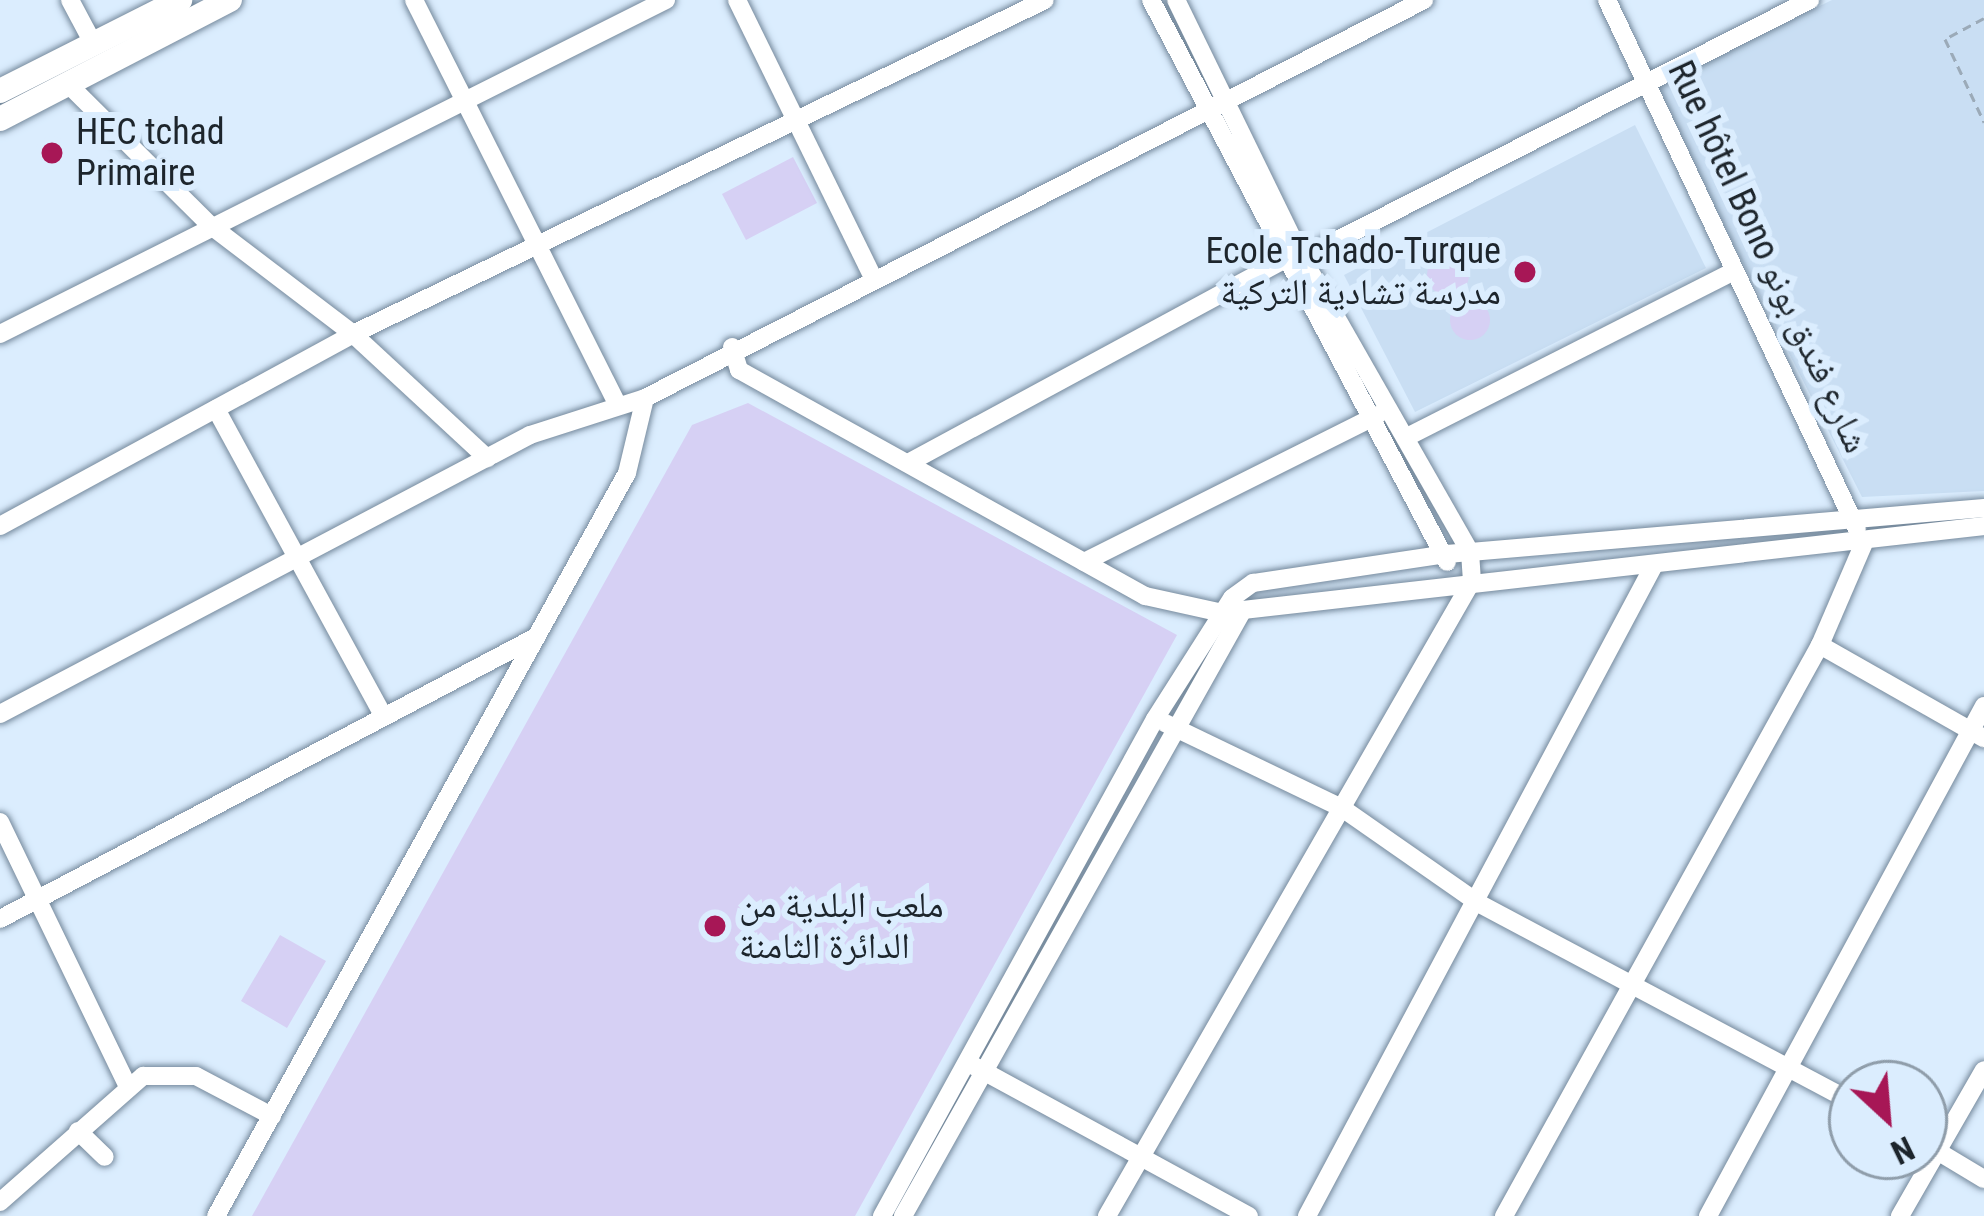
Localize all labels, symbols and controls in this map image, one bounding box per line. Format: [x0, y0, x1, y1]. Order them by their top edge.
street label: Rue hôtel Bono شارع فندق بونو [1658, 54, 1878, 460]
place label: HEC tchad Primaire [76, 110, 225, 195]
marker: HEC tchad Primaire [39, 140, 65, 166]
place label: Ecole Tchado-Turque مدرسة تشادية التركية [1205, 229, 1501, 314]
marker: Ecole Tchado-Turque مدرسة تشادية التركية [1512, 259, 1538, 285]
place label: ملعب البلدية من الدائرة الثامنة [739, 883, 944, 968]
marker: ملعب البلدية من الدائرة الثامنة [702, 913, 728, 939]
north arrow [1828, 1060, 1948, 1180]
text: N [1885, 1128, 1920, 1172]

